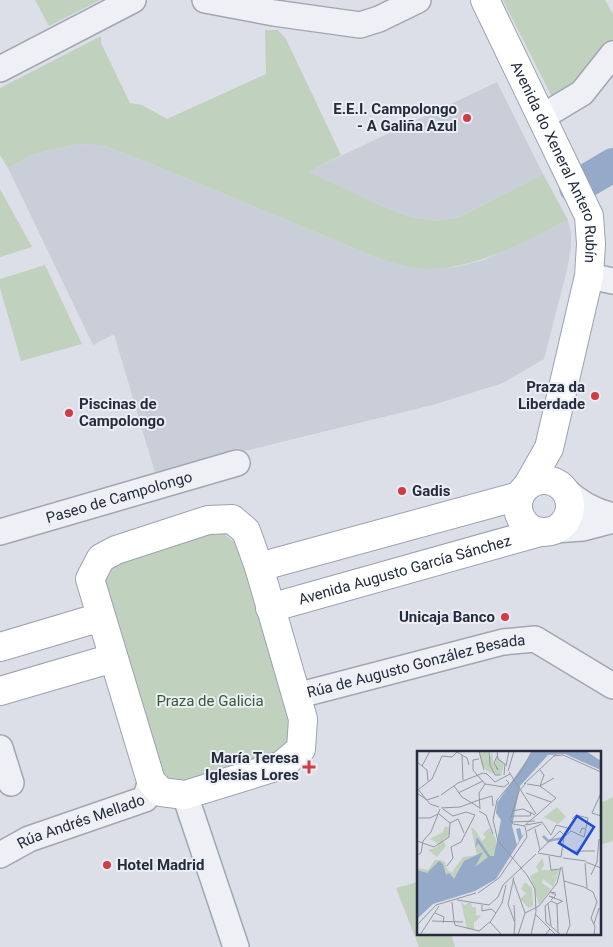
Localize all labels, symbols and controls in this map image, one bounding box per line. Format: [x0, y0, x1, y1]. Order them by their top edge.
street label: Avenida do Xeneral Antero Rubín [507, 58, 600, 264]
place label: E.E.I. Campolongo - A Galiña Azul [333, 100, 457, 135]
marker: E.E.I. Campolongo - A Galiña Azul [461, 112, 473, 124]
place label: Praza da Liberdade [518, 378, 585, 413]
marker: Praza da Liberdade [589, 390, 601, 402]
place label: Piscinas de Campolongo [79, 395, 165, 430]
marker: Piscinas de Campolongo [63, 407, 75, 419]
street label: Paseo de Campolongo [44, 468, 194, 527]
place label: Gadis [412, 482, 451, 500]
marker: Gadis [396, 485, 408, 497]
street label: Avenida Augusto García Sánchez [296, 532, 513, 609]
place label: Unicaja Banco [399, 608, 495, 626]
marker: Unicaja Banco [499, 611, 511, 623]
street label: Rúa de Augusto González Besada [305, 631, 526, 702]
park label: Praza de Galicia [156, 692, 264, 710]
place label: María Teresa Iglesias Lores [205, 749, 299, 784]
inset map [417, 751, 600, 934]
marker: María Teresa Iglesias Lores [303, 761, 315, 773]
street label: Rúa Andrés Mellado [14, 791, 147, 853]
place label: Hotel Madrid [117, 856, 204, 874]
marker: Hotel Madrid [101, 859, 113, 871]

